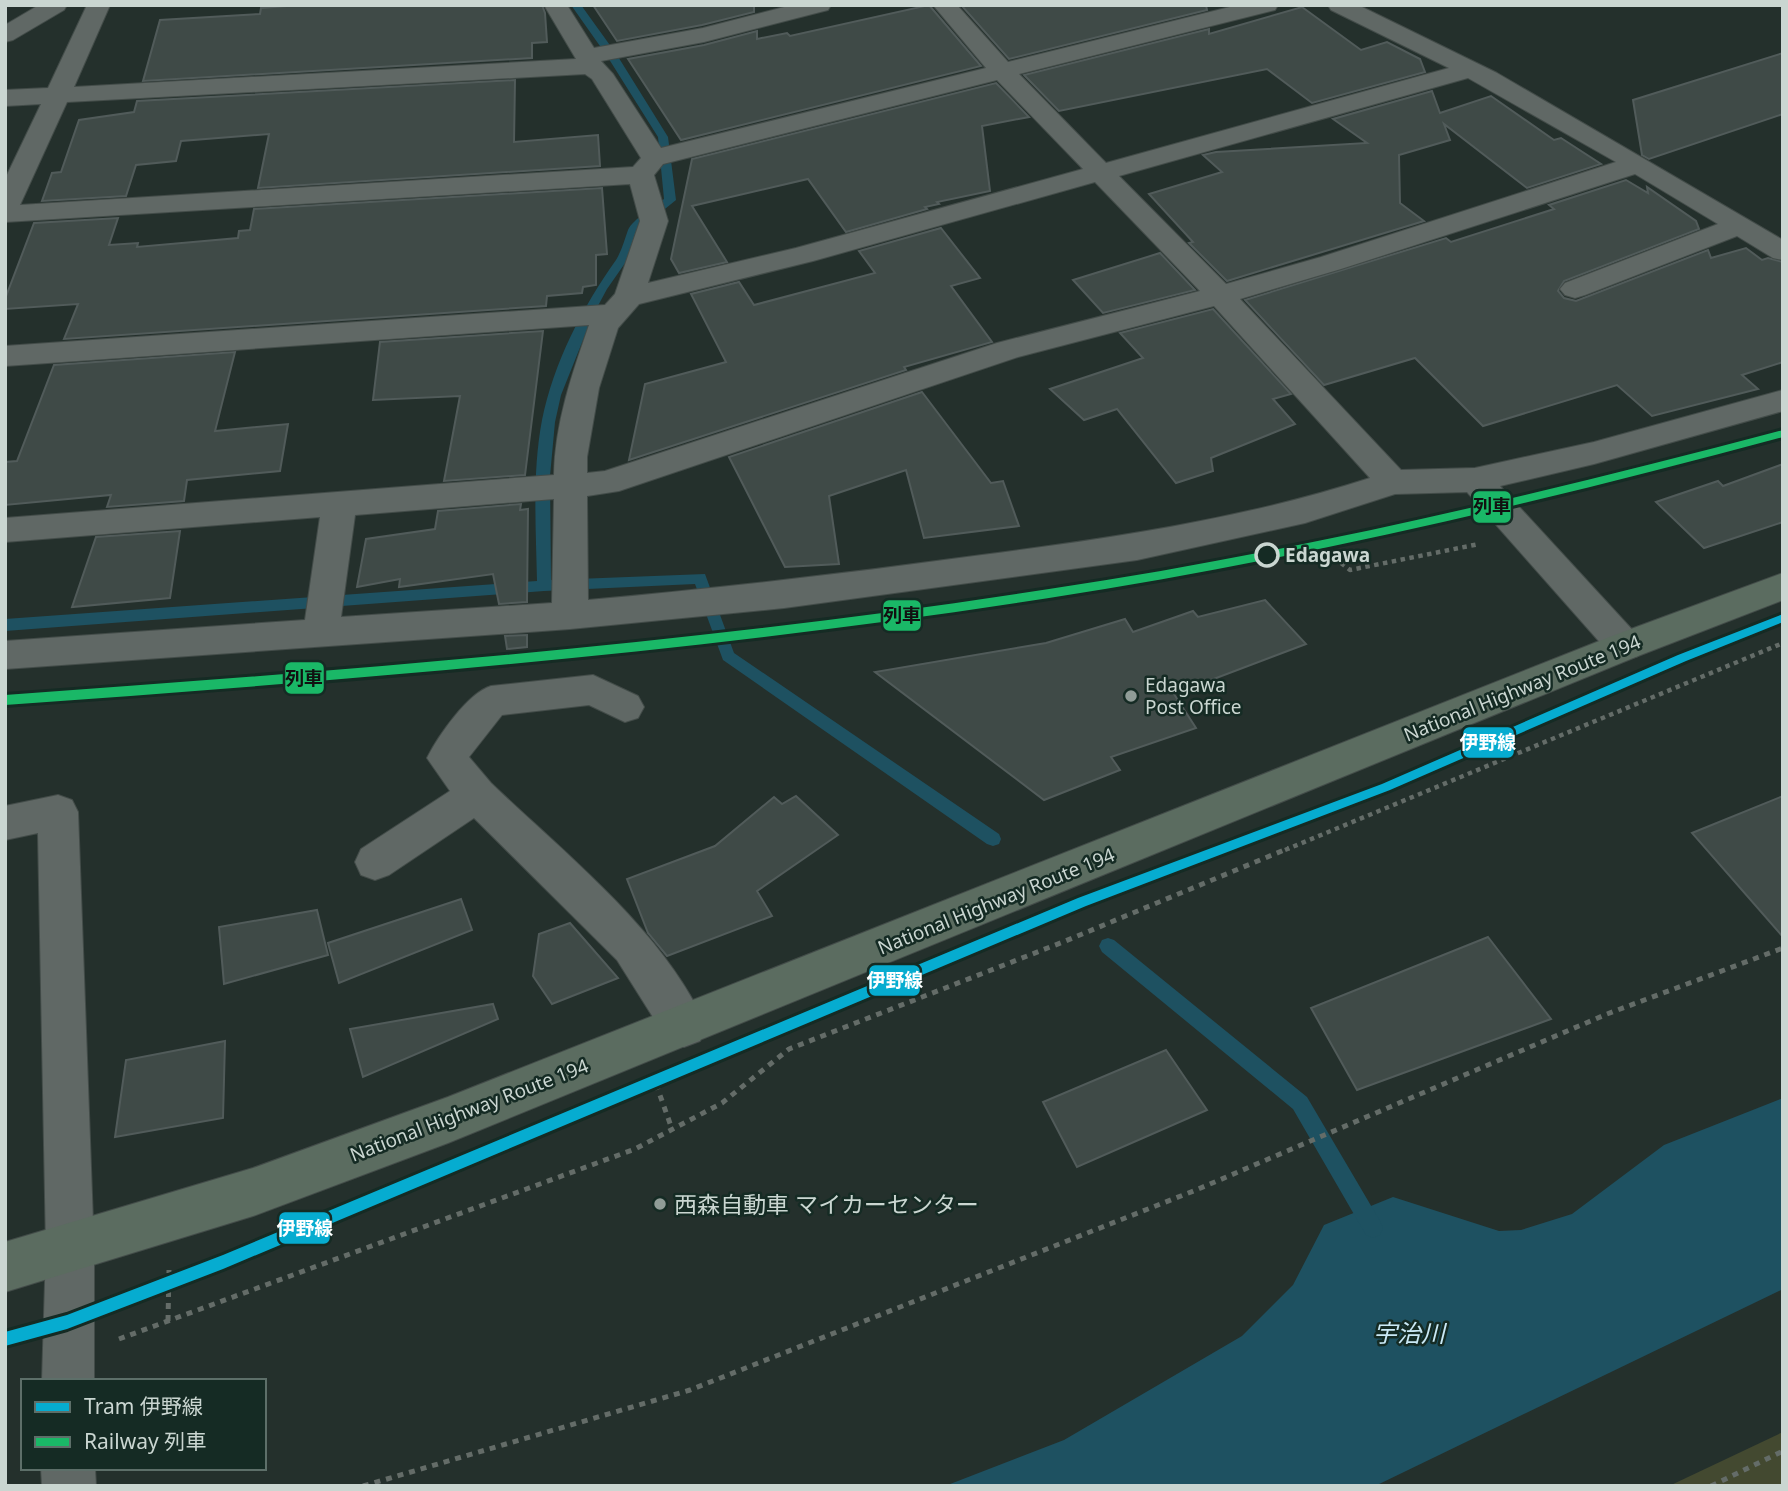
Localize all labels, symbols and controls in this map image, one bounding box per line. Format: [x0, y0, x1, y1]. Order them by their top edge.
line badge: 列車 [1472, 490, 1512, 524]
text: 列車 [1473, 493, 1511, 519]
place label: Edagawa [1285, 542, 1370, 568]
marker: Edagawa [1255, 543, 1279, 567]
line badge: 列車 [882, 599, 922, 632]
text: 列車 [883, 602, 921, 628]
street label: National Highway Route 194 [1400, 628, 1644, 748]
line badge: 列車 [284, 661, 325, 695]
text: 列車 [285, 665, 323, 691]
place label: Edagawa Post Office [1145, 672, 1242, 720]
marker: Edagawa Post Office [1123, 688, 1139, 704]
line badge: 伊野線 [1462, 726, 1515, 759]
text: 伊野線 [1459, 729, 1517, 755]
street label: National Highway Route 194 [874, 841, 1118, 961]
line badge: 伊野線 [868, 964, 921, 997]
text: 伊野線 [866, 967, 924, 993]
street label: National Highway Route 194 [346, 1052, 592, 1168]
place label: 西森自動車 マイカーセンター [674, 1188, 979, 1220]
marker: 西森自動車 マイカーセンター [652, 1196, 668, 1212]
line badge: 伊野線 [278, 1211, 331, 1245]
text: 伊野線 [276, 1215, 334, 1241]
water label: 宇治川 [1373, 1316, 1448, 1349]
legend [21, 1379, 266, 1470]
text: Tram 伊野線 [84, 1392, 203, 1420]
text: Railway 列車 [84, 1427, 206, 1455]

